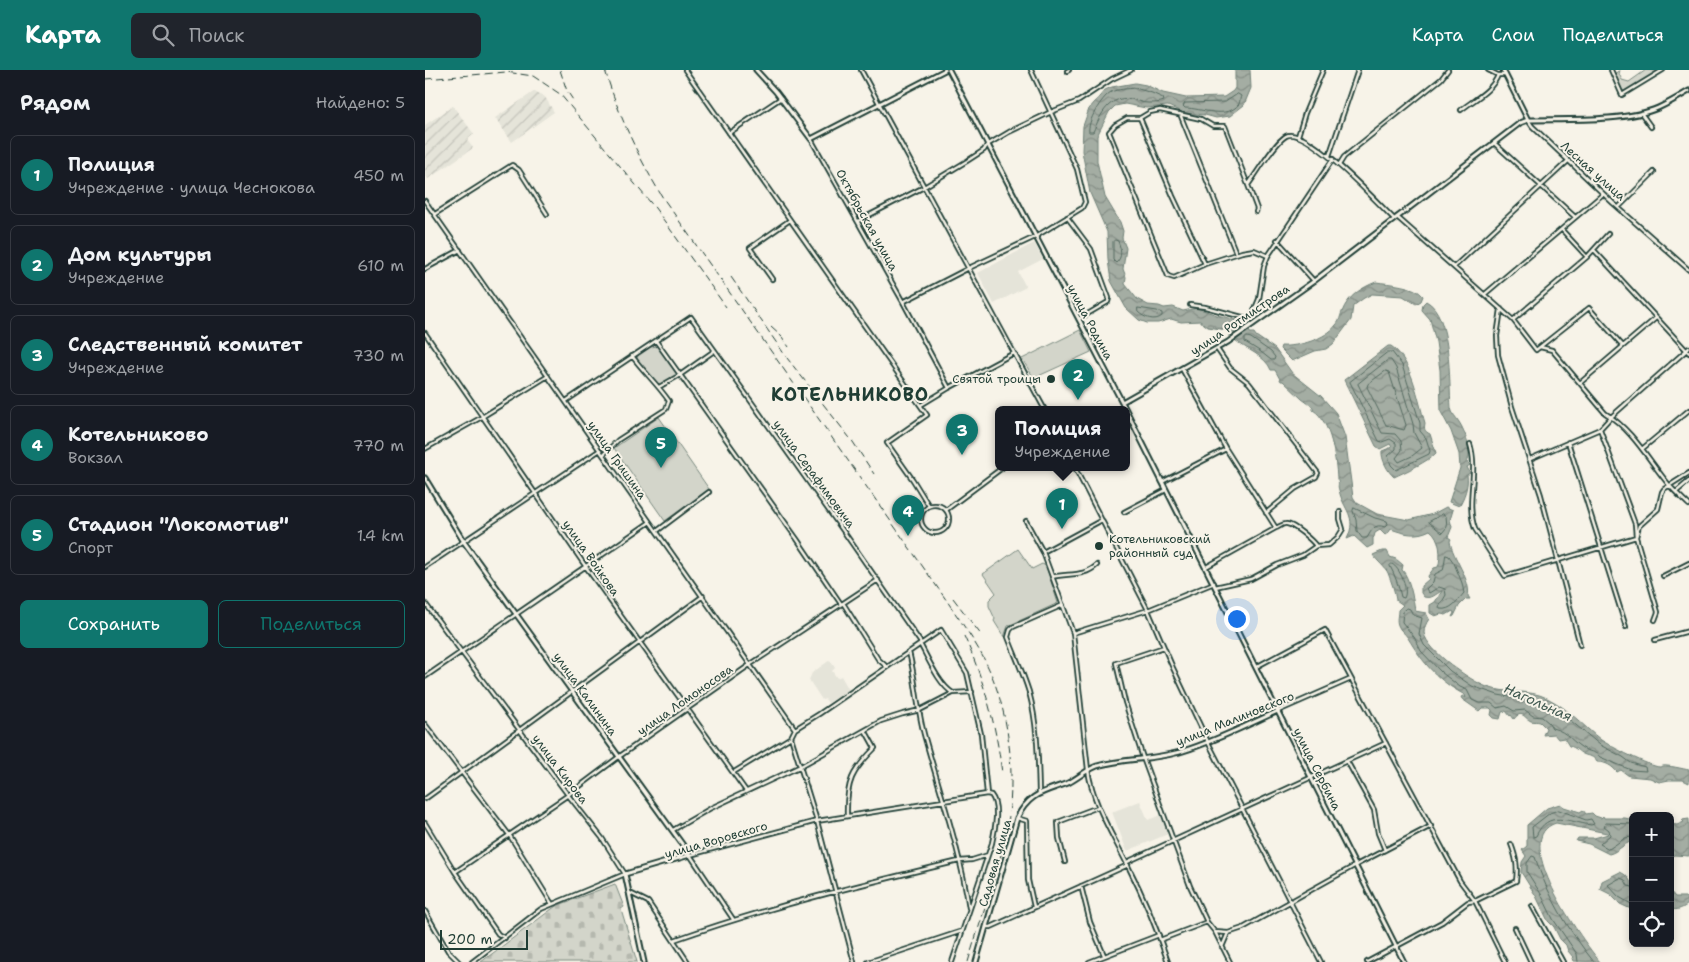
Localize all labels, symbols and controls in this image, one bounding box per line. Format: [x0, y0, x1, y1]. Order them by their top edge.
search box [131, 13, 481, 58]
text: Карта [25, 19, 101, 51]
icon: search [149, 21, 177, 49]
text: Поиск [189, 23, 244, 48]
text: Карта [1412, 23, 1463, 47]
text: Слои [1491, 23, 1535, 47]
text: Поделиться [1563, 23, 1664, 47]
text: Рядом [20, 89, 90, 117]
text: Найдено: 5 [316, 92, 405, 113]
street label: Лесная улица [1557, 138, 1629, 205]
text: Полиция [68, 152, 155, 177]
text: 1 [33, 165, 41, 186]
text: 450 m [353, 165, 404, 186]
street label: Октябрьская улица [832, 166, 902, 274]
text: Учреждение · улица Чеснокова [68, 177, 315, 198]
text: Дом культуры [68, 242, 212, 267]
text: 2 [31, 255, 43, 276]
text: 610 m [357, 255, 404, 276]
text: Учреждение [68, 267, 164, 288]
street label: улица Родина [1063, 281, 1117, 363]
street label: улица Ротмистрова [1187, 281, 1293, 359]
text: Следственный комитет [68, 332, 302, 357]
text: 3 [31, 345, 43, 366]
text: 730 m [353, 345, 404, 366]
text: Учреждение [68, 357, 164, 378]
pin: 2 [1062, 359, 1094, 400]
place label: Святой троицы [952, 371, 1041, 387]
marker: Святой троицы [1045, 373, 1057, 385]
district label: КОТЕЛЬНИКОВО [771, 383, 929, 407]
popup [995, 406, 1130, 471]
pin: 3 [946, 414, 978, 455]
text: Полиция [1014, 416, 1101, 441]
street label: улица Серафимовича [769, 417, 859, 532]
street label: улица Гришина [584, 418, 650, 503]
text: Котельниково [68, 422, 209, 447]
pin: 5 [645, 427, 677, 468]
text: 4 [31, 435, 43, 456]
text: 770 m [352, 435, 404, 456]
text: Учреждение [1014, 441, 1111, 462]
text: Вокзал [68, 447, 123, 468]
pin: 1 [1046, 488, 1078, 529]
pin: 4 [892, 495, 924, 536]
text: Стадион "Локомотив" [68, 512, 289, 537]
street label: улица Войкова [559, 517, 624, 600]
text: 5 [32, 525, 42, 546]
text: 1.4 km [357, 525, 404, 546]
place label: Котельниковский районный суд [1109, 531, 1211, 561]
text: Спорт [68, 537, 113, 558]
marker: Котельниковский районный суд [1093, 540, 1105, 552]
button: Сохранить [20, 600, 208, 648]
button: Поделиться [218, 600, 405, 648]
your location [1224, 606, 1250, 632]
street label: улица Калинина [549, 649, 621, 739]
street label: улица Ломоносова [634, 661, 736, 739]
water label: Нагольная [1501, 679, 1575, 725]
street label: улица Малиновского [1174, 688, 1296, 750]
street label: улица Сербина [1289, 725, 1345, 813]
street label: улица Кирова [529, 731, 592, 808]
map controls [1629, 812, 1674, 947]
button: + [1629, 812, 1674, 857]
street label: Садовая улица [975, 817, 1015, 909]
street label: улица Воровского [663, 818, 769, 862]
button: − [1629, 857, 1674, 902]
button: locate [1629, 902, 1674, 947]
scale bar [440, 927, 527, 950]
text: 200 m [447, 930, 493, 948]

